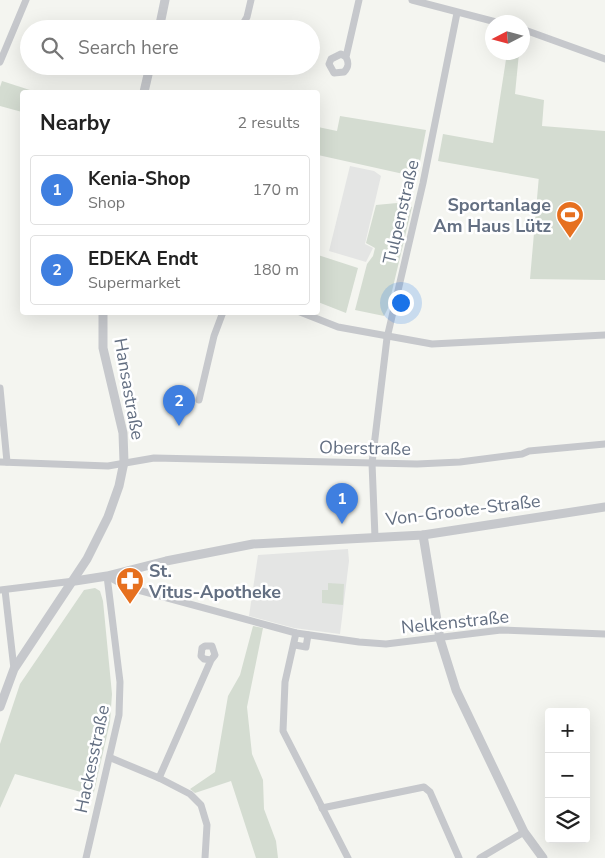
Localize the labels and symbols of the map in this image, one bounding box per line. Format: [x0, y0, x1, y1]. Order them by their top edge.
north arrow [485, 15, 530, 60]
street label: Tulpenstraße [377, 157, 425, 267]
place label: Sportanlage Am Haus Lütz [433, 193, 551, 238]
sports icon: Sportanlage Am Haus Lütz [555, 200, 585, 239]
your location [388, 290, 414, 316]
street label: Hansastraße [108, 336, 150, 442]
pin: 2 [163, 385, 195, 426]
street label: Oberstraße [319, 435, 411, 461]
pin: 1 [326, 483, 358, 524]
street label: Von-Groote-Straße [383, 489, 542, 532]
place label: St. Vitus-Apotheke [148, 559, 281, 604]
pharmacy icon: St. Vitus-Apotheke [115, 566, 145, 605]
street label: Nelkenstraße [400, 604, 510, 640]
street label: Hackesstraße [69, 703, 115, 815]

